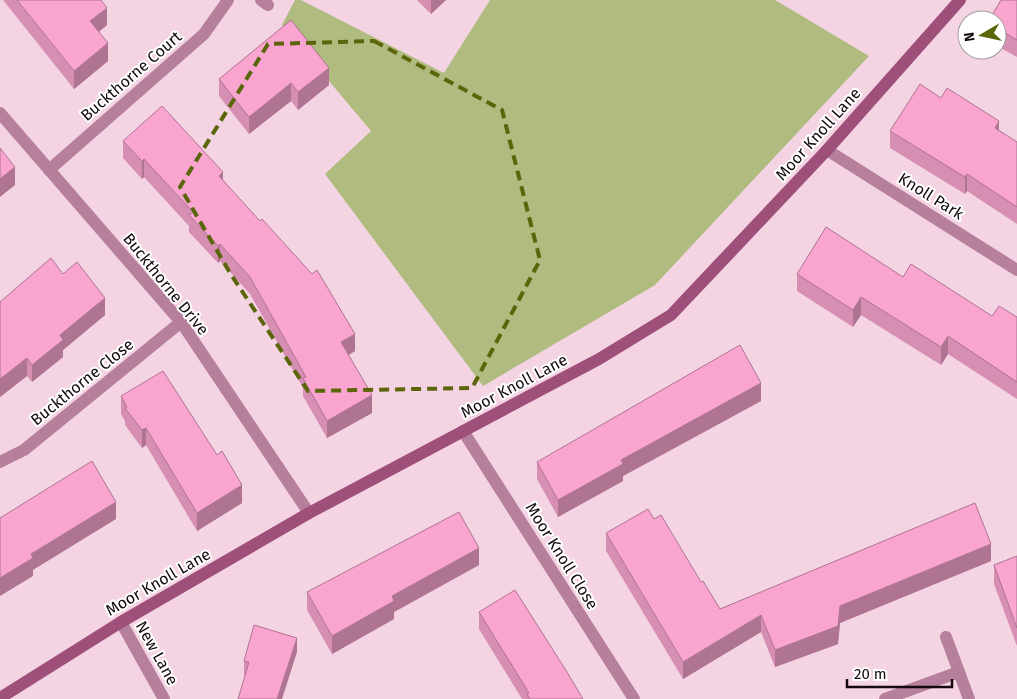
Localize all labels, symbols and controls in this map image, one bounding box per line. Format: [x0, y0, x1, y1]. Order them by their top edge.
north arrow [957, 10, 1007, 60]
street label: Buckthorne Court [77, 27, 185, 125]
text: N [961, 31, 979, 43]
street label: Moor Knoll Lane [771, 84, 865, 184]
street label: Knoll Park [895, 169, 968, 224]
street label: Buckthorne Drive [119, 229, 213, 339]
street label: Buckthorne Close [27, 335, 137, 429]
street label: Moor Knoll Lane [457, 350, 571, 422]
street label: Moor Knoll Close [522, 499, 602, 613]
street label: Moor Knoll Lane [102, 544, 214, 620]
street label: New Lane [132, 618, 182, 688]
scale bar [847, 656, 952, 688]
text: 20 m [854, 665, 887, 683]

